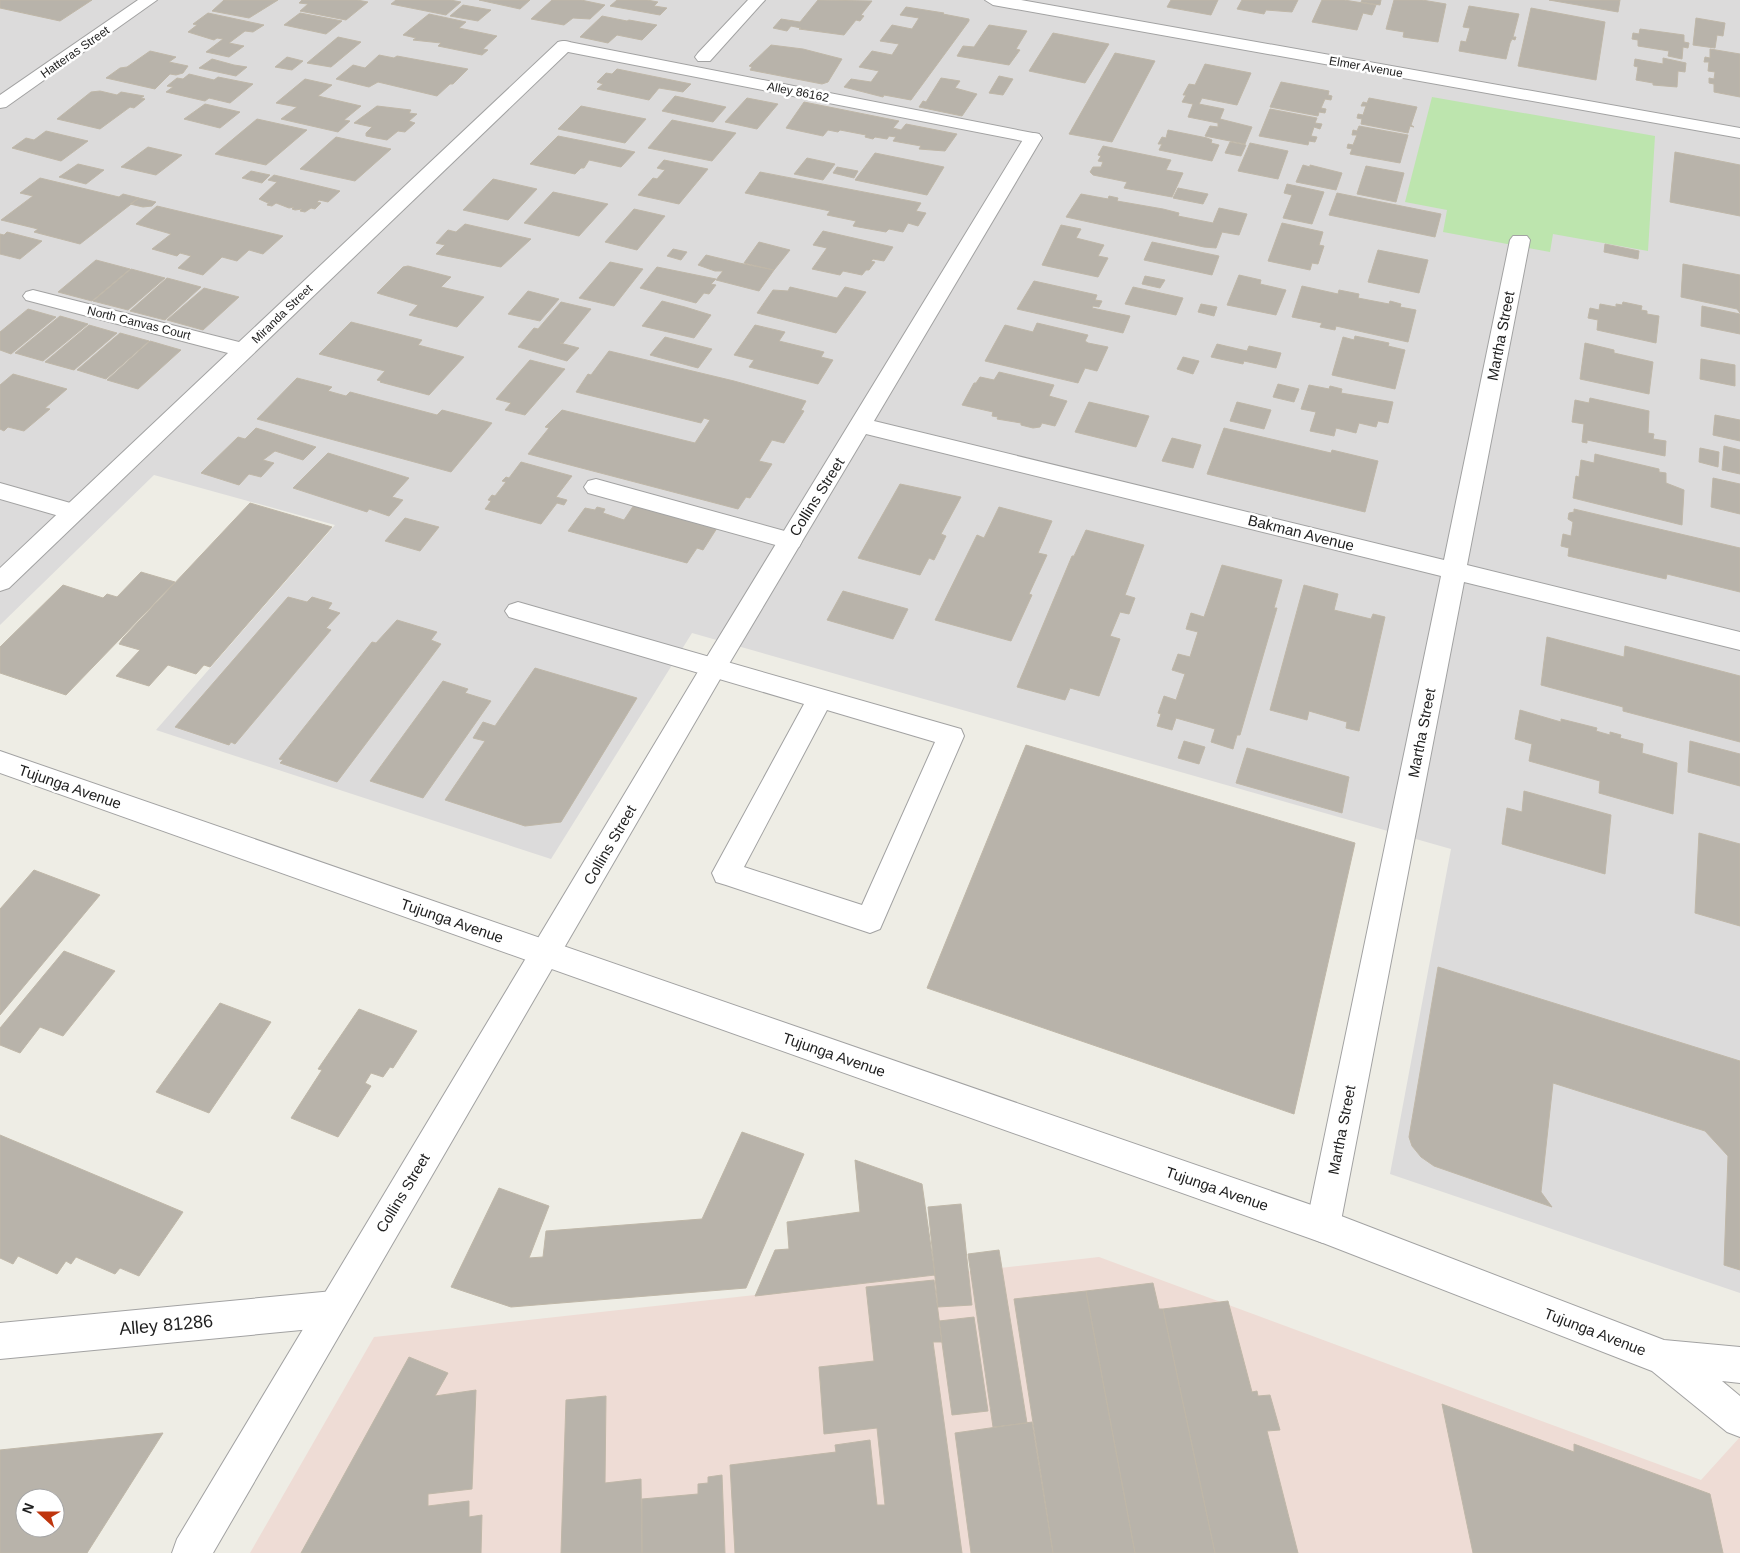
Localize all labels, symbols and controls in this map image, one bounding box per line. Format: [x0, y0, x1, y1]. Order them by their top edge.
street label: Hatteras Street [38, 23, 113, 81]
street label: Elmer Avenue [1328, 54, 1404, 80]
street label: Alley 86162 [766, 79, 830, 105]
street label: Miranda Street [249, 281, 316, 346]
street label: Martha Street [1483, 289, 1518, 382]
street label: North Canvas Court [86, 303, 193, 343]
street label: Collins Street [786, 454, 848, 539]
street label: Bakman Avenue [1246, 511, 1356, 554]
street label: Martha Street [1404, 686, 1439, 779]
street label: Tujunga Avenue [17, 761, 124, 812]
street label: Collins Street [580, 801, 640, 888]
street label: Tujunga Avenue [399, 895, 506, 946]
street label: Tujunga Avenue [781, 1029, 888, 1080]
street label: Martha Street [1324, 1083, 1359, 1176]
street label: Collins Street [372, 1149, 433, 1235]
street label: Tujunga Avenue [1164, 1163, 1271, 1214]
street label: Tujunga Avenue [1542, 1304, 1648, 1359]
street label: Alley 81286 [118, 1311, 214, 1339]
north arrow [15, 1488, 65, 1538]
text: N [19, 1501, 37, 1516]

